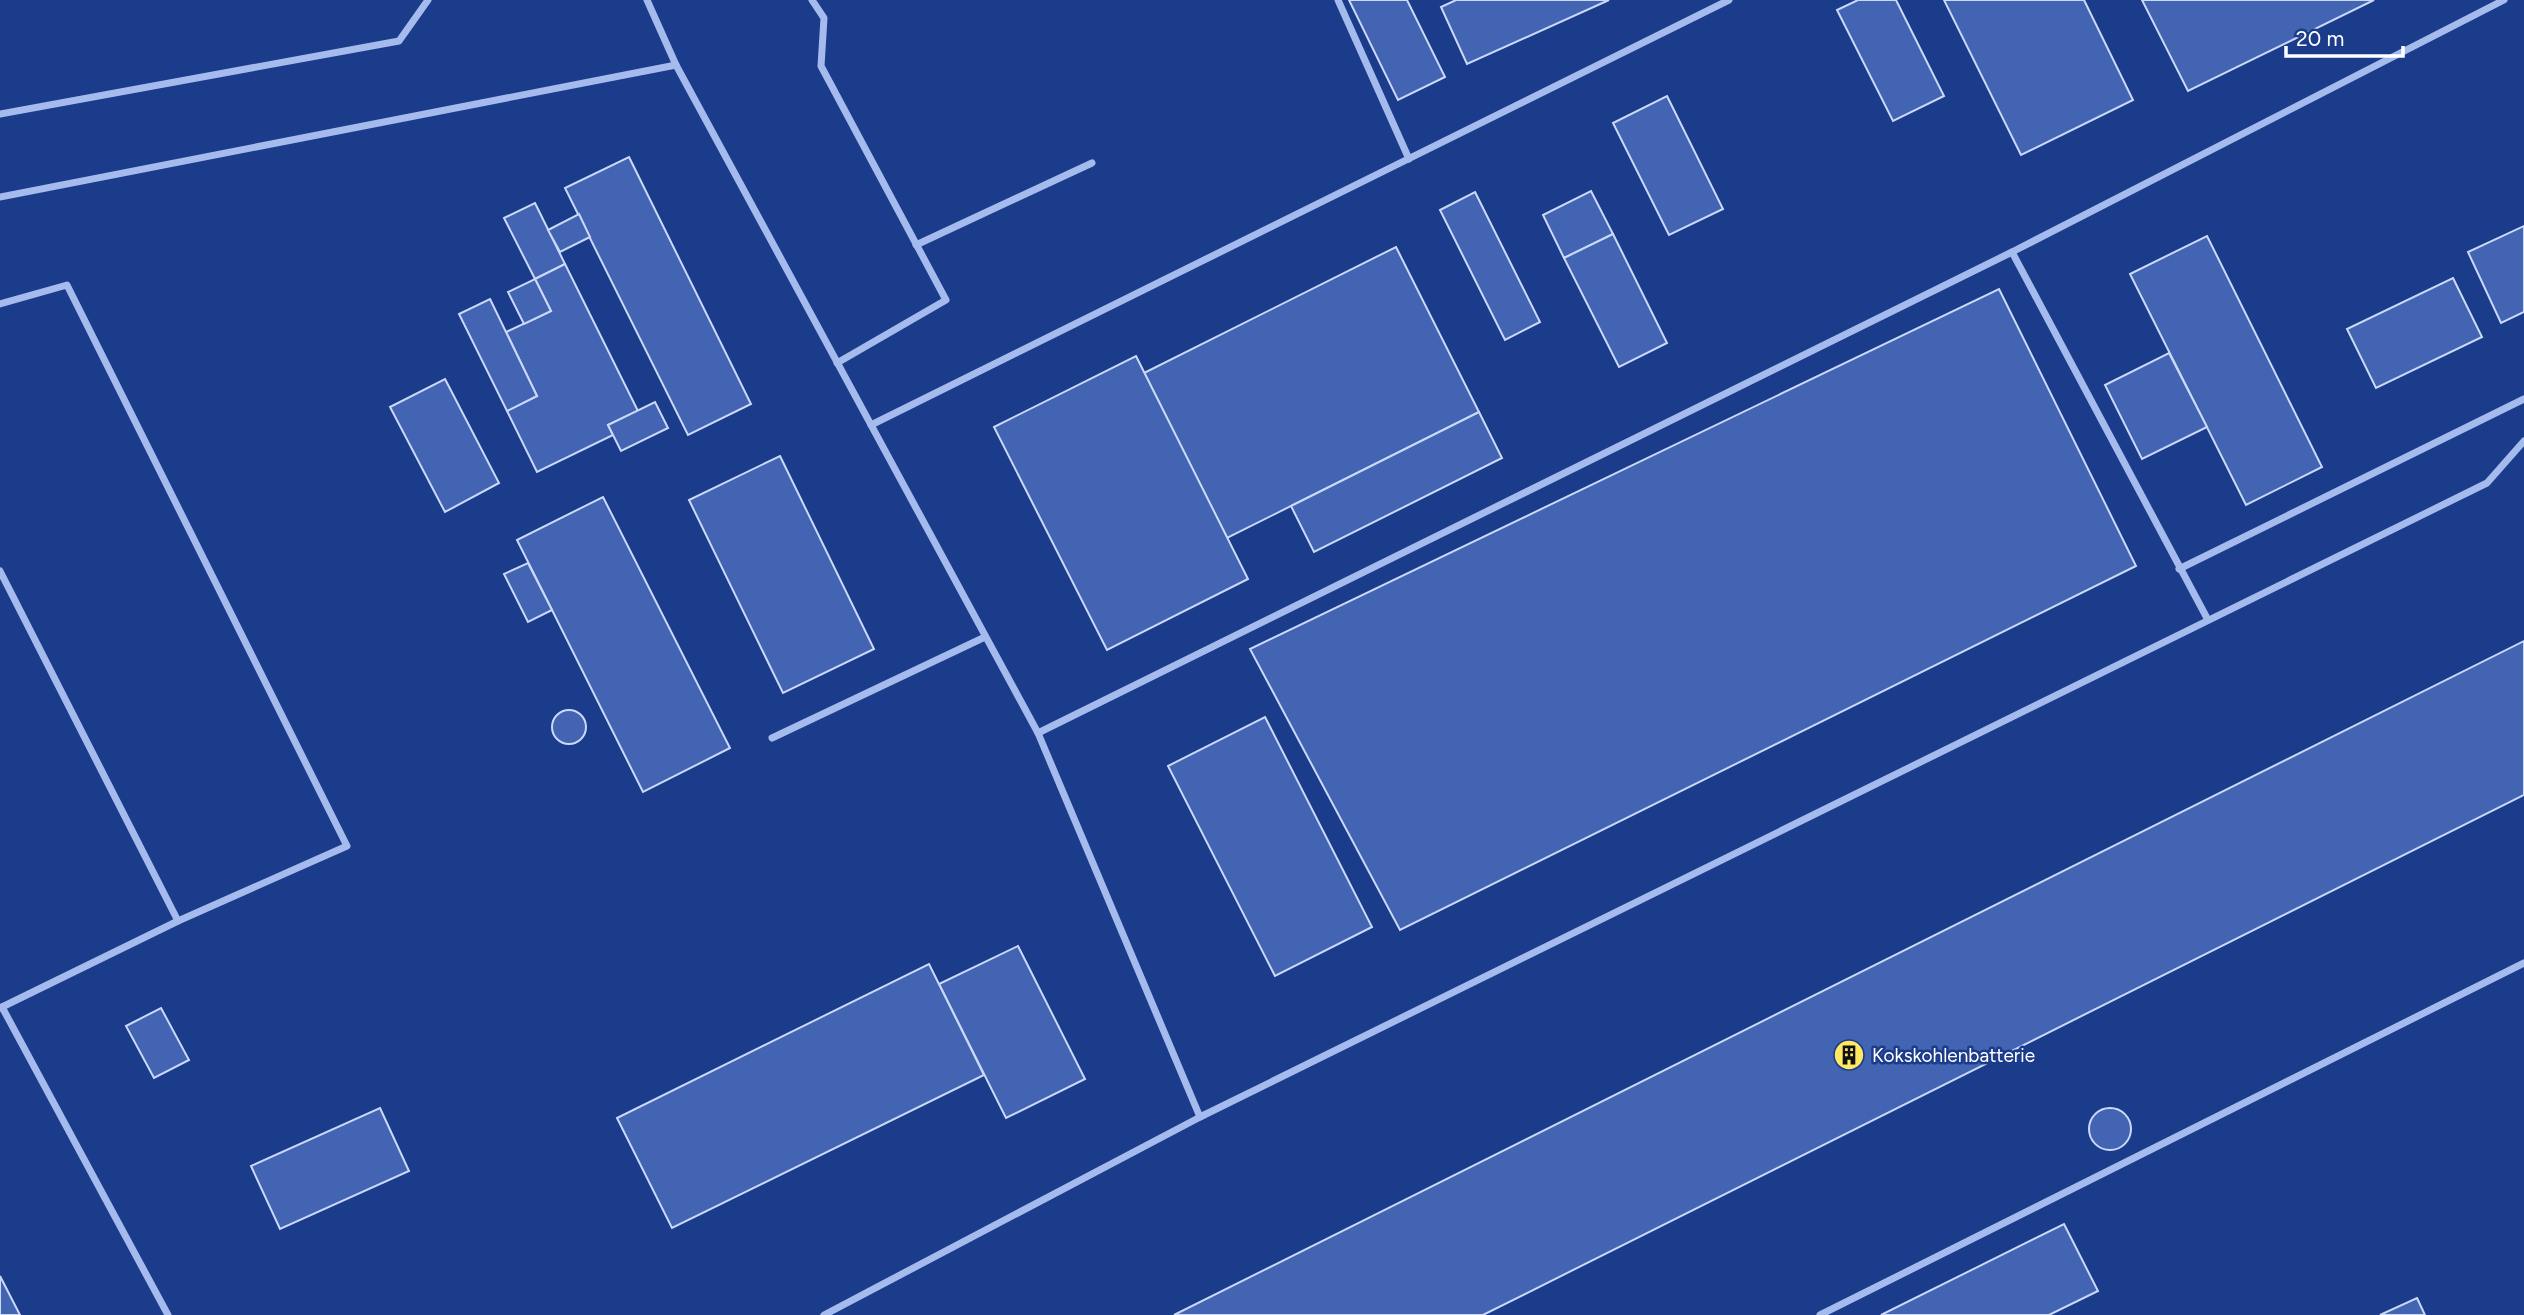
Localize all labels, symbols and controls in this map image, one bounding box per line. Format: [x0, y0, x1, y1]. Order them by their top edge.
scale bar [2286, 14, 2403, 58]
text: 20 m [2296, 26, 2344, 51]
building icon: Kokskohlenbatterie [1832, 1038, 1866, 1072]
place label: Kokskohlenbatterie [1872, 1044, 2035, 1067]

